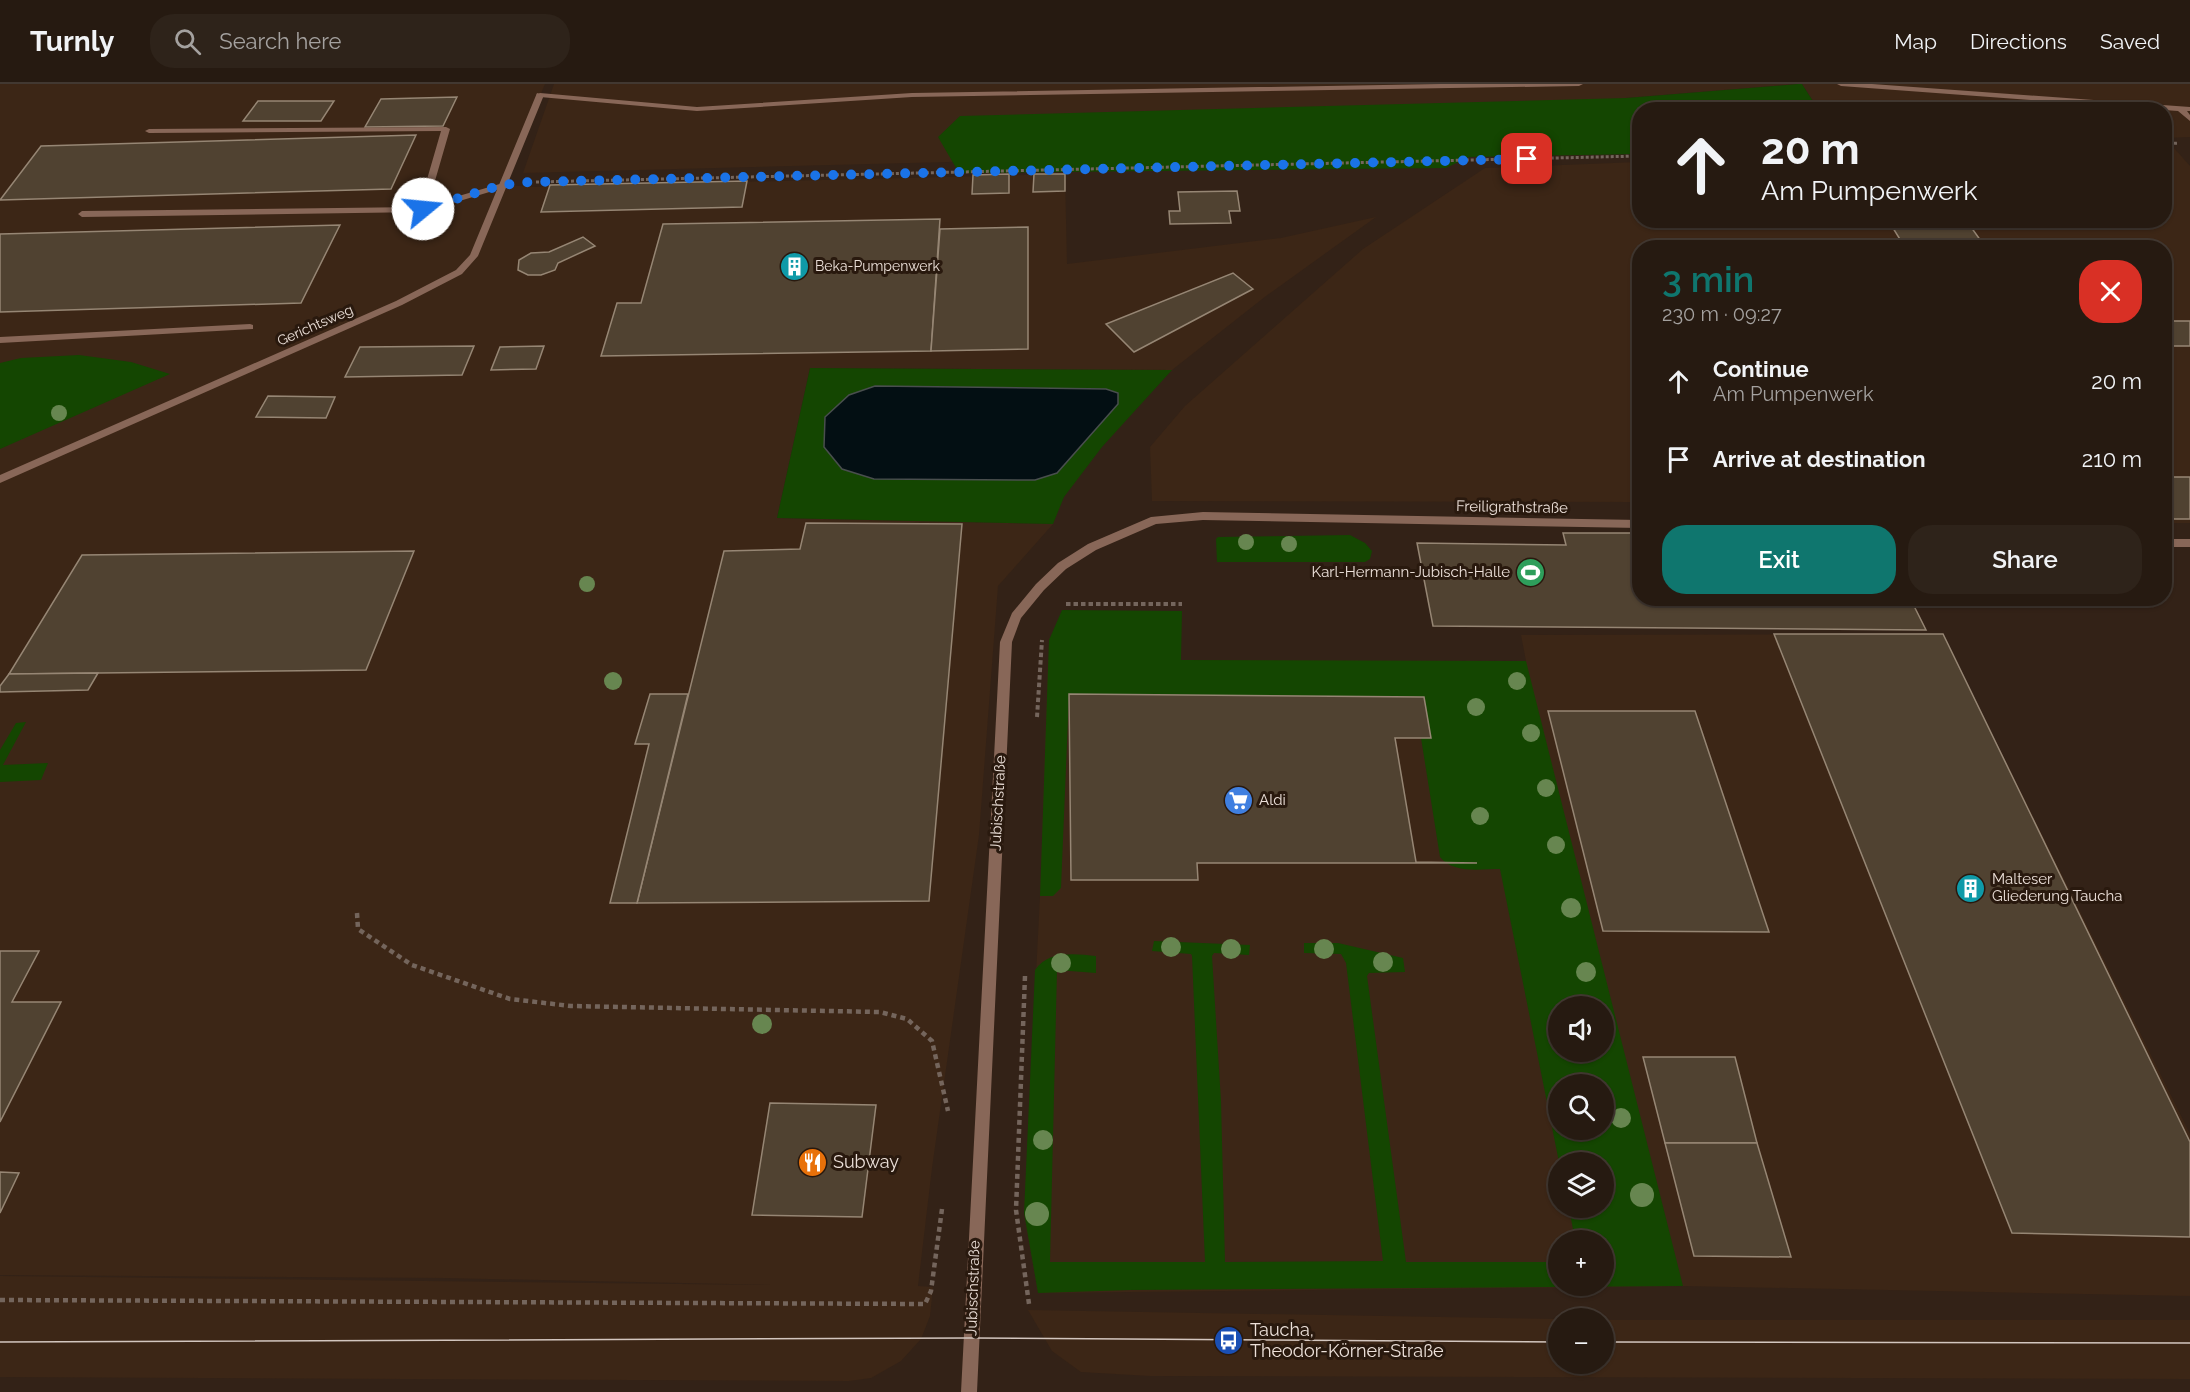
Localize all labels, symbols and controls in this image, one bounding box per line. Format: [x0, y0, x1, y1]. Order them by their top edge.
search box [150, 14, 570, 68]
text: Turnly [30, 25, 114, 58]
icon: search [171, 25, 204, 58]
text: Search here [219, 28, 341, 54]
text: Map [1894, 29, 1937, 54]
text: Directions [1970, 29, 2067, 54]
text: Saved [2100, 29, 2160, 54]
text: 20 m [1761, 125, 1860, 174]
icon: ahead [1662, 126, 1740, 204]
pin [1501, 133, 1552, 184]
icon: arrive [1510, 142, 1543, 175]
text: Am Pumpenwerk [1761, 175, 1978, 206]
position arrow [391, 177, 455, 241]
building icon: Beka-Pumpenwerk [778, 250, 810, 282]
place label: Beka-Pumpenwerk [815, 258, 940, 274]
text: 3 min [1662, 258, 1754, 300]
button: close [2079, 260, 2142, 323]
street label: Gerichtsweg [275, 301, 355, 349]
text: 230 m · 09:27 [1662, 302, 1782, 326]
text: Continue [1713, 356, 1809, 382]
icon: ahead [1662, 365, 1695, 398]
text: 20 m [2091, 368, 2142, 394]
text: Am Pumpenwerk [1713, 382, 1873, 406]
icon: arrive [1662, 443, 1695, 476]
text: Arrive at destination [1713, 446, 1926, 472]
text: 210 m [2082, 446, 2142, 472]
street label: Freiligrathstraße [1456, 497, 1568, 517]
button: Exit [1662, 525, 1896, 594]
button: Share [1908, 525, 2142, 594]
sports icon: Karl-Hermann-Jubisch-Halle [1515, 556, 1547, 588]
place label: Karl-Hermann-Jubisch-Halle [1312, 563, 1510, 581]
street label: Jubischstraße [987, 755, 1009, 851]
supermarket icon: Aldi [1222, 784, 1254, 816]
place label: Aldi [1259, 791, 1286, 809]
place label: Malteser Gliederung Taucha [1992, 870, 2122, 905]
building icon: Malteser Gliederung Taucha [1955, 872, 1987, 904]
map controls [1548, 996, 1614, 1374]
button: sound [1548, 996, 1614, 1062]
button: search [1548, 1074, 1614, 1140]
restaurant icon: Subway [796, 1146, 828, 1178]
place label: Subway [833, 1151, 899, 1172]
button: layers [1548, 1152, 1614, 1218]
button: + [1548, 1230, 1614, 1296]
street label: Jubischstraße [962, 1240, 984, 1336]
button: − [1548, 1308, 1614, 1374]
place label: Taucha, Theodor-Körner-Straße [1250, 1319, 1444, 1361]
bus stop icon: Taucha, Theodor-Körner-Straße [1213, 1324, 1245, 1356]

